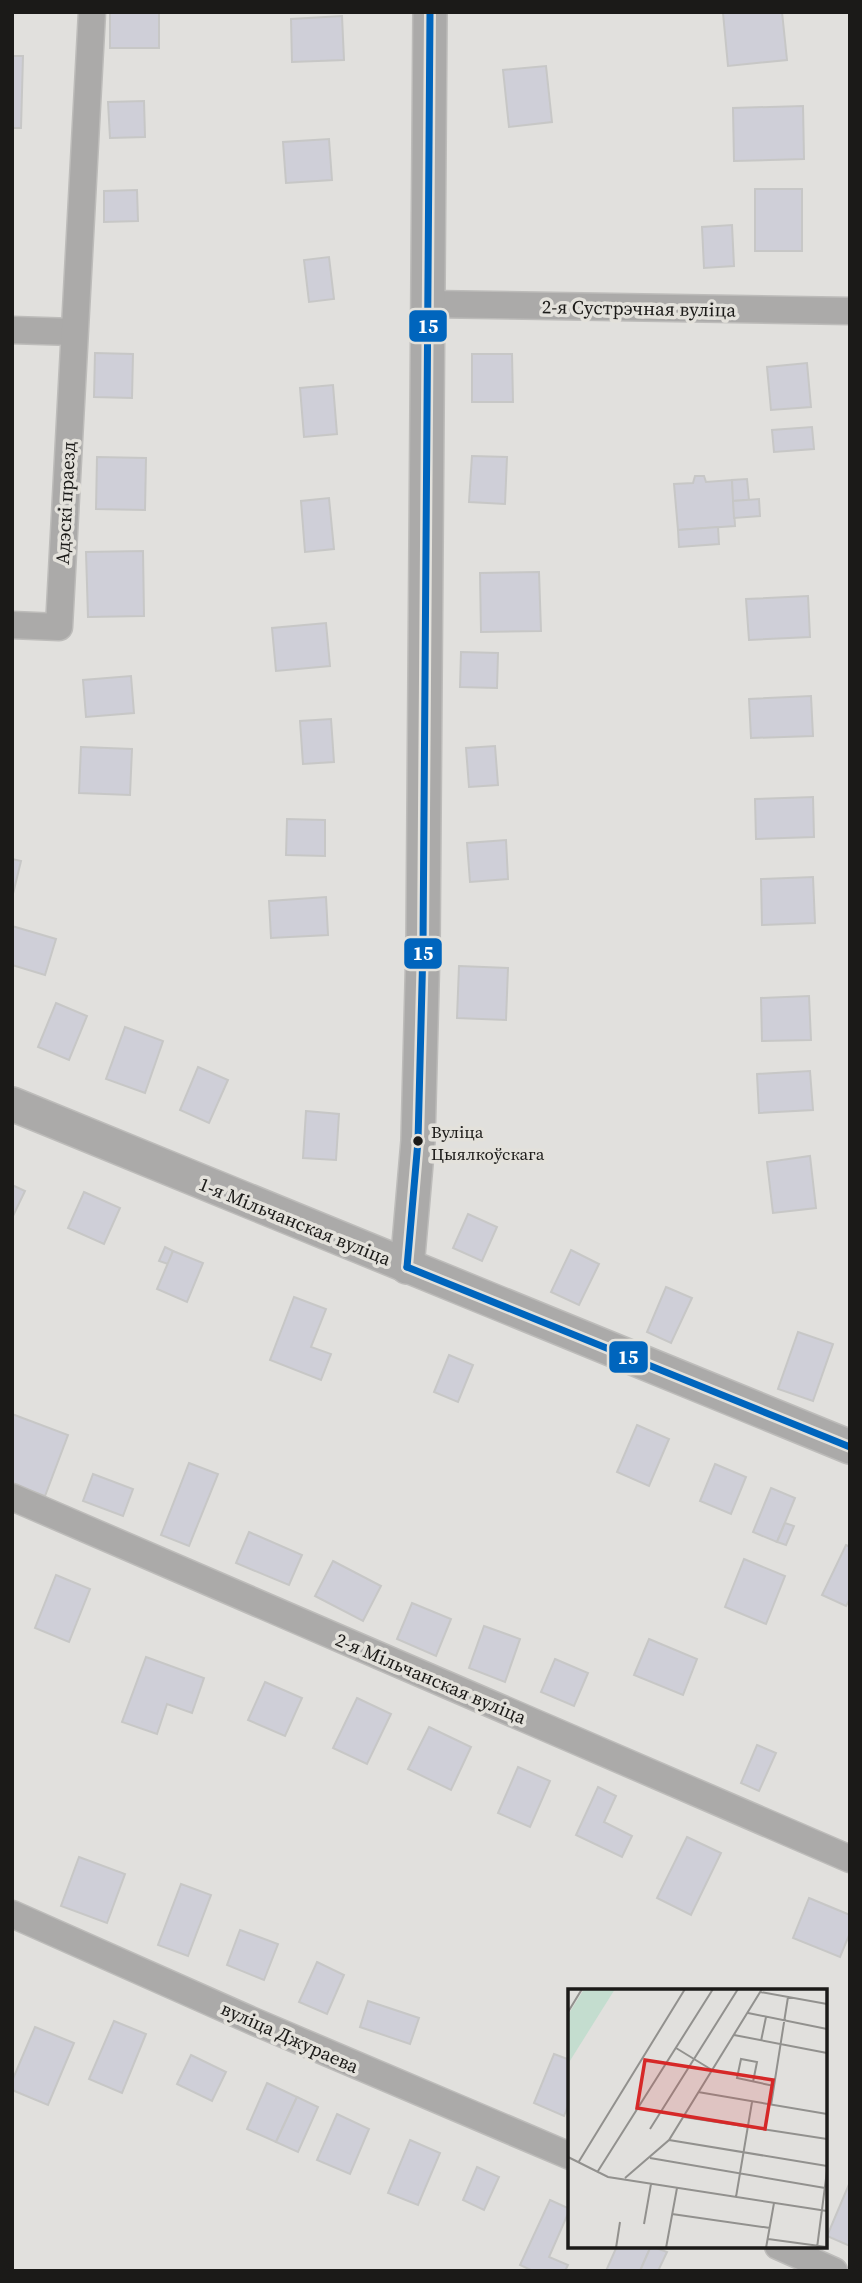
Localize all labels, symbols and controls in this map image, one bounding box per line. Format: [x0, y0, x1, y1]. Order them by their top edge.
street label: 2-я Сустрэчная вуліца [542, 293, 737, 323]
line badge: 15 [408, 309, 448, 343]
text: 15 [418, 313, 438, 339]
street label: Адэскі праезд [49, 440, 81, 565]
line badge: 15 [403, 937, 443, 970]
text: 15 [413, 940, 433, 966]
place label: Вуліца Цыялкоўскага [431, 1120, 545, 1166]
marker: Вуліца Цыялкоўскага [411, 1134, 425, 1148]
street label: 1-я Мільчанская вуліца [195, 1171, 395, 1272]
line badge: 15 [608, 1340, 649, 1374]
text: 15 [618, 1344, 638, 1370]
street label: 2-я Мільчанская вуліца [332, 1626, 531, 1730]
inset map [568, 1989, 827, 2248]
street label: вуліца Джураева [217, 1995, 363, 2079]

